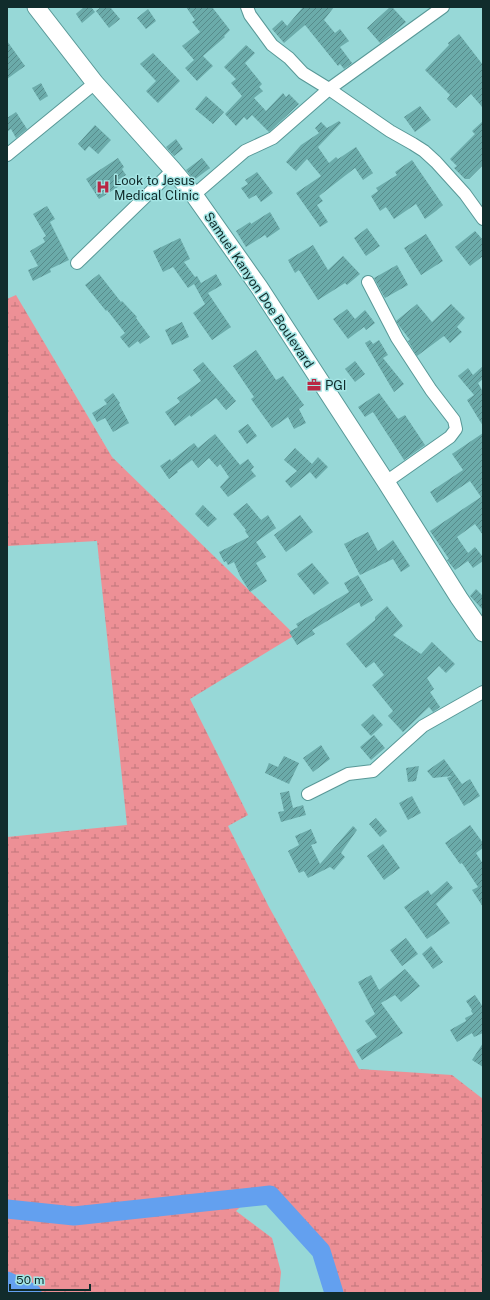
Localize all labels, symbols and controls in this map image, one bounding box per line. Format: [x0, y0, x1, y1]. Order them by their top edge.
place label: Look to Jesus Medical Clinic [114, 173, 199, 203]
hospital icon: Look to Jesus Medical Clinic [95, 179, 111, 195]
street label: Samuel Kanyon Doe Boulevard [201, 209, 317, 371]
office icon: PGI [306, 377, 322, 393]
place label: PGI [325, 378, 347, 393]
scale bar [10, 1266, 90, 1292]
text: 50 m [16, 1273, 44, 1287]

